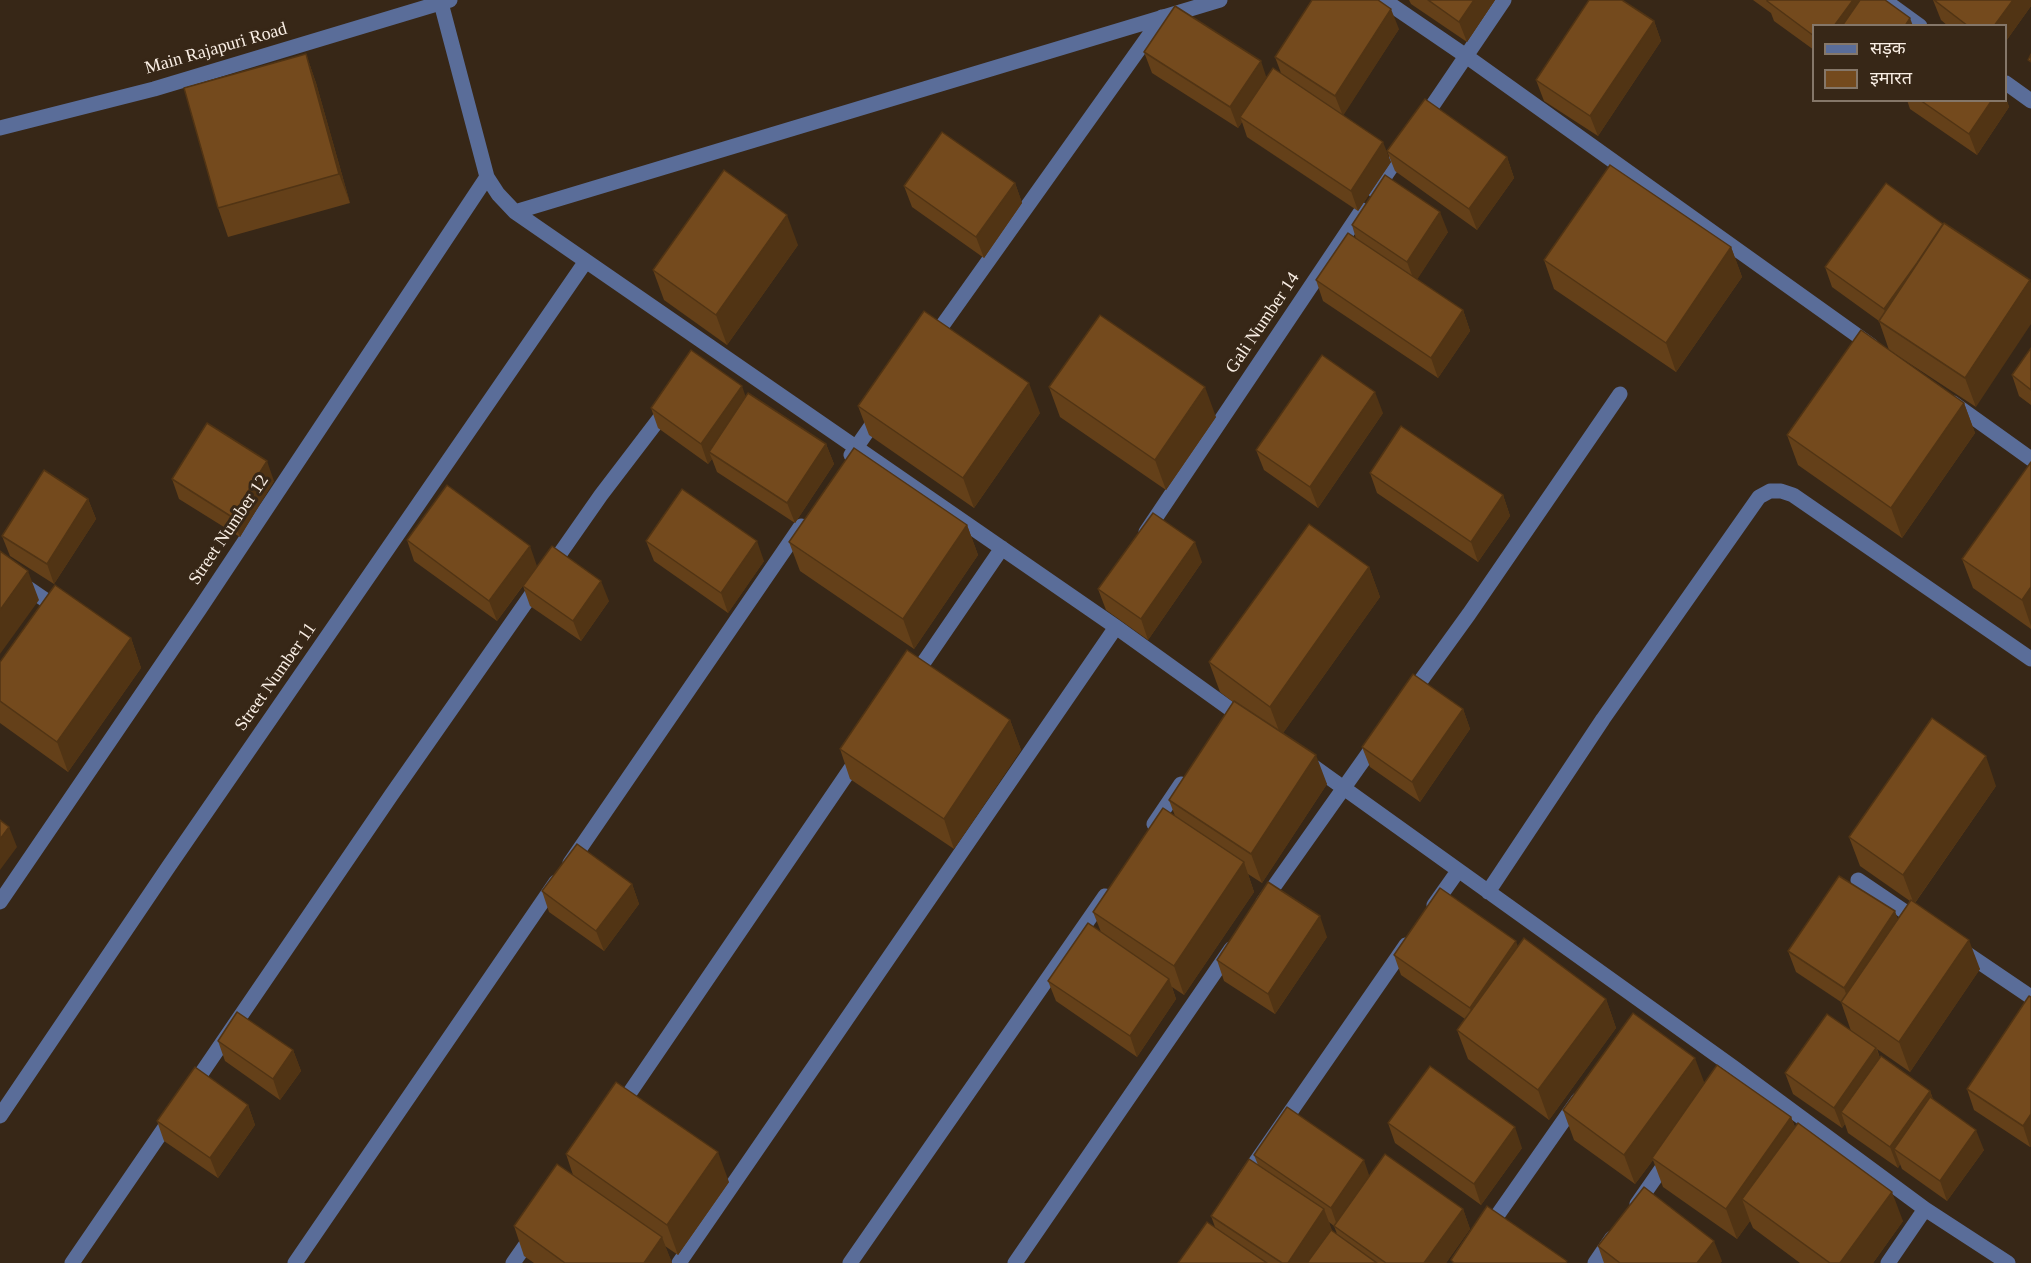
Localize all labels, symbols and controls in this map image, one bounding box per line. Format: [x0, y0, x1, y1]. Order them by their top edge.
street label: Main Rajapuri Road [134, 16, 298, 82]
legend [1812, 24, 2007, 102]
text: सड़क [1870, 38, 1906, 61]
text: इमारत [1870, 68, 1912, 91]
street label: Gali Number 14 [1217, 262, 1309, 384]
street label: Street Number 12 [178, 462, 280, 598]
street label: Street Number 11 [224, 609, 328, 745]

